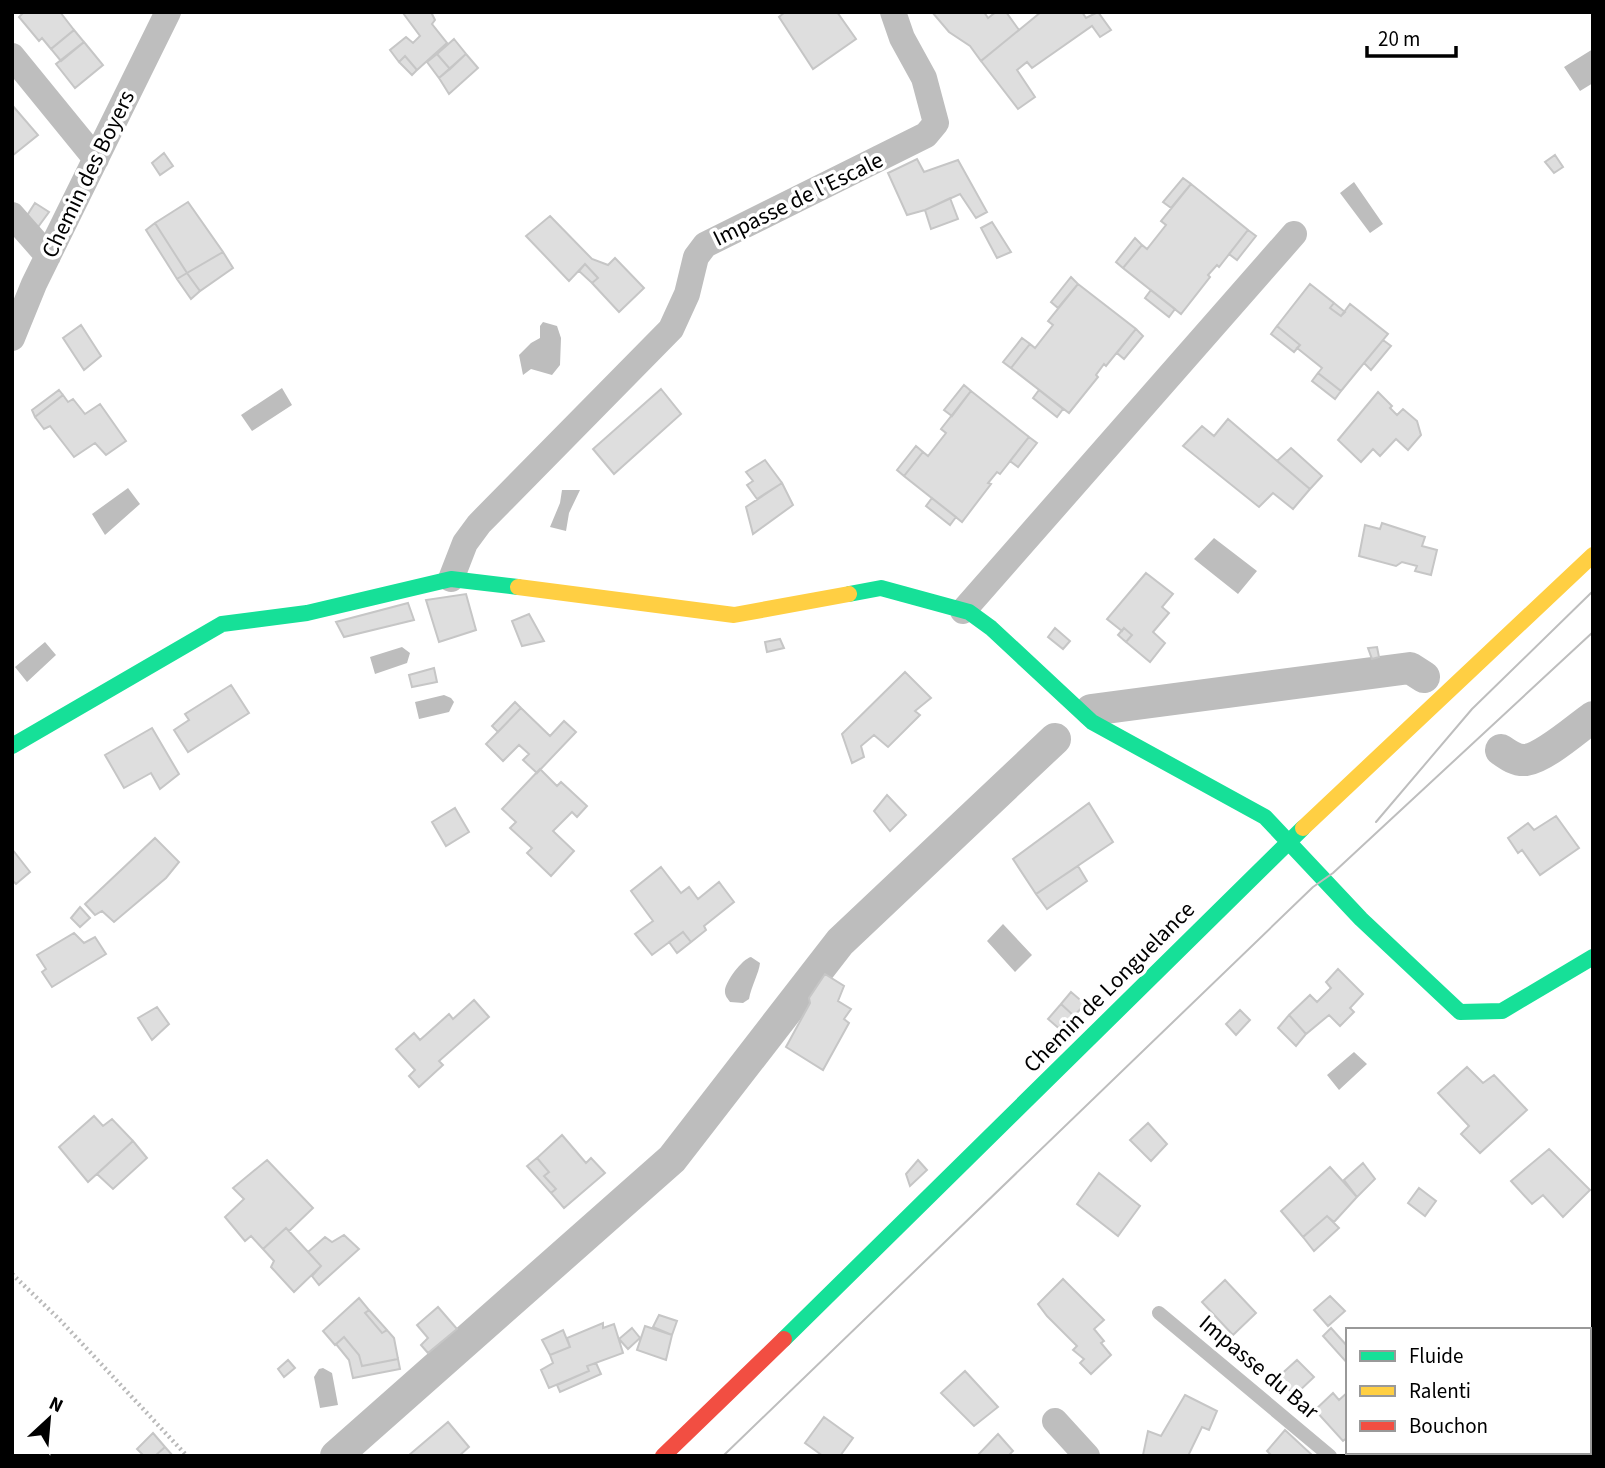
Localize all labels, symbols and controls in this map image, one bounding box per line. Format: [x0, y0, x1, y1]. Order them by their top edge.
scale bar [1367, 14, 1456, 58]
text: 20 m [1378, 24, 1420, 54]
street label: Chemin des Boyers [33, 85, 143, 263]
street label: Impasse de l'Escale [707, 143, 889, 255]
street label: Chemin de Longuelance [1016, 894, 1202, 1080]
street label: Impasse du Bar [1192, 1307, 1327, 1428]
legend [1346, 1328, 1591, 1454]
text: Fluide [1409, 1341, 1463, 1371]
text: Ralenti [1409, 1376, 1471, 1406]
north arrow [14, 1384, 84, 1454]
text: N [44, 1390, 67, 1420]
text: Bouchon [1409, 1411, 1488, 1441]

